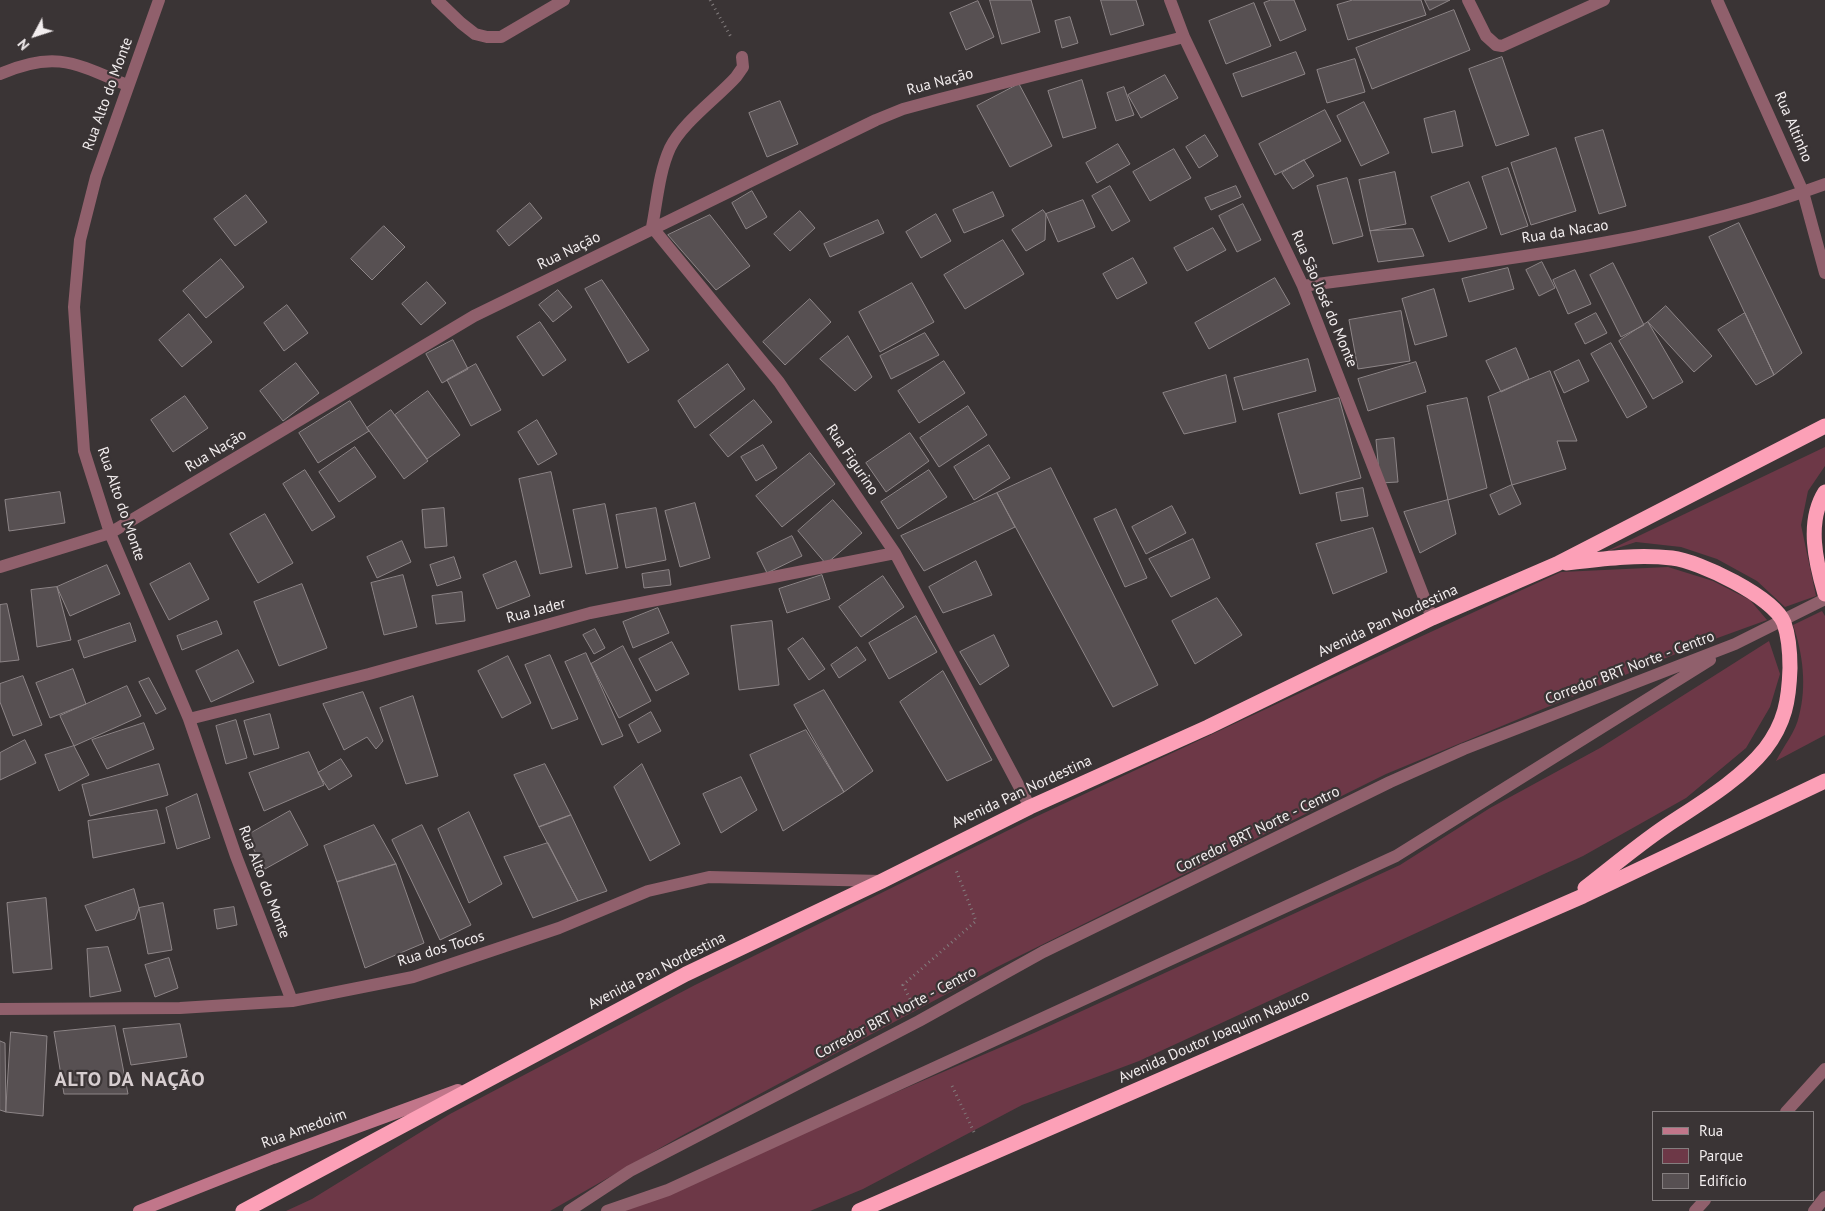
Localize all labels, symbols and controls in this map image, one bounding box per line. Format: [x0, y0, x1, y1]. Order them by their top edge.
north arrow [10, 10, 60, 60]
text: N [14, 35, 33, 54]
street label: Rua Alto do Monte [79, 35, 137, 153]
street label: Rua Nação [905, 64, 975, 100]
street label: Rua Altinho [1770, 89, 1816, 165]
street label: Rua da Nacao [1520, 216, 1610, 248]
street label: Rua Nação [534, 228, 604, 274]
street label: Rua São José do Monte [1287, 228, 1361, 370]
street label: Rua Figurino [822, 421, 882, 499]
street label: Rua Nação [182, 426, 250, 476]
street label: Rua Alto do Monte [93, 445, 149, 563]
street label: Avenida Pan Nordestina [1315, 581, 1461, 661]
street label: Rua Jader [504, 594, 568, 628]
street label: Corredor BRT Norte - Centro [1543, 627, 1717, 709]
street label: Avenida Pan Nordestina [949, 752, 1095, 832]
street label: Corredor BRT Norte - Centro [1173, 782, 1343, 878]
street label: Rua Alto do Monte [234, 823, 294, 941]
street label: Rua dos Tocos [395, 927, 487, 971]
street label: Avenida Pan Nordestina [585, 928, 729, 1014]
street label: Corredor BRT Norte - Centro [812, 963, 980, 1063]
street label: Avenida Doutor Joaquim Nabuco [1116, 987, 1312, 1087]
district label: ALTO DA NAÇÃO [53, 1068, 207, 1092]
street label: Rua Amedoim [259, 1105, 349, 1153]
legend [1652, 1111, 1815, 1201]
text: Rua [1699, 1121, 1723, 1140]
text: Parque [1699, 1146, 1743, 1165]
text: Edifício [1699, 1171, 1747, 1190]

